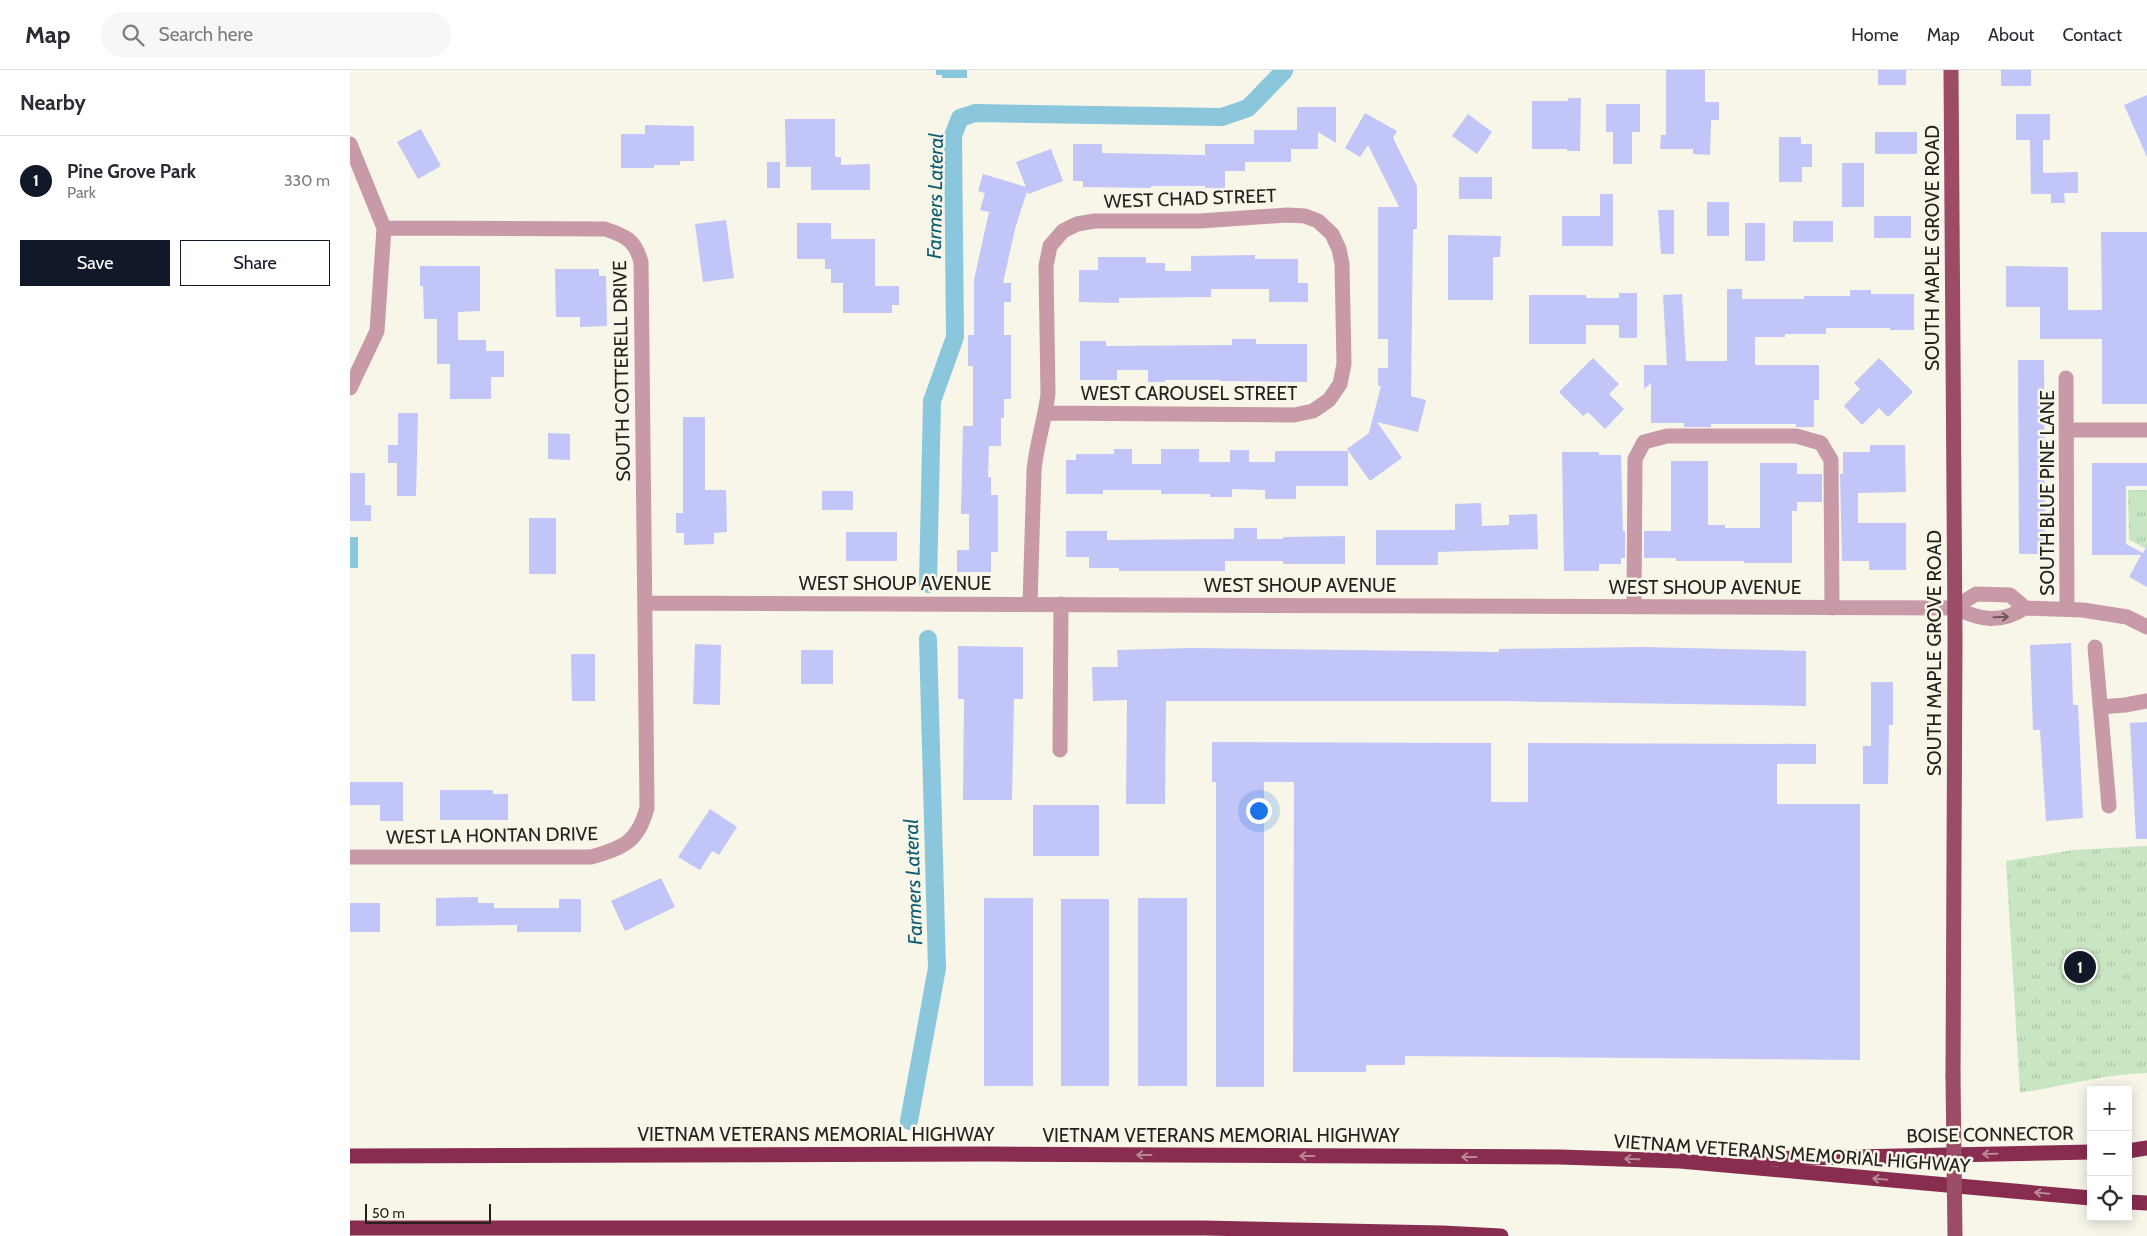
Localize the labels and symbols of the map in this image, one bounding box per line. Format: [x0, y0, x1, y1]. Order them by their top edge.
street label: SOUTH MAPLE GROVE ROAD [1921, 125, 1944, 371]
water label: Farmers Lateral [922, 133, 948, 259]
street label: WEST CHAD STREET [1103, 184, 1277, 213]
street label: SOUTH COTTERELL DRIVE [608, 260, 635, 482]
street label: WEST CAROUSEL STREET [1081, 382, 1297, 405]
street label: SOUTH BLUE PINE LANE [2036, 390, 2059, 596]
street label: SOUTH MAPLE GROVE ROAD [1923, 530, 1946, 776]
street label: WEST SHOUP AVENUE [799, 572, 991, 595]
street label: WEST SHOUP AVENUE [1204, 574, 1396, 597]
street label: WEST SHOUP AVENUE [1609, 576, 1801, 599]
one-way arrow [1993, 613, 2009, 622]
your location [1246, 798, 1272, 824]
water label: Farmers Lateral [899, 818, 927, 945]
street label: WEST LA HONTAN DRIVE [386, 822, 598, 849]
pin: 1 [2064, 948, 2096, 986]
street label: BOISE CONNECTOR [1906, 1122, 2074, 1147]
street label: VIETNAM VETERANS MEMORIAL HIGHWAY [637, 1123, 995, 1146]
street label: VIETNAM VETERANS MEMORIAL HIGHWAY [1042, 1124, 1400, 1147]
street label: VIETNAM VETERANS MEMORIAL HIGHWAY [1613, 1130, 1971, 1177]
one-way arrow [1136, 1150, 1152, 1160]
one-way arrow [1982, 1150, 1998, 1159]
one-way arrow [1299, 1151, 1315, 1161]
one-way arrow [1461, 1152, 1478, 1162]
one-way arrow [1624, 1155, 1640, 1164]
one-way arrow [1873, 1174, 1889, 1184]
one-way arrow [2034, 1189, 2050, 1198]
scale bar [365, 1201, 491, 1224]

